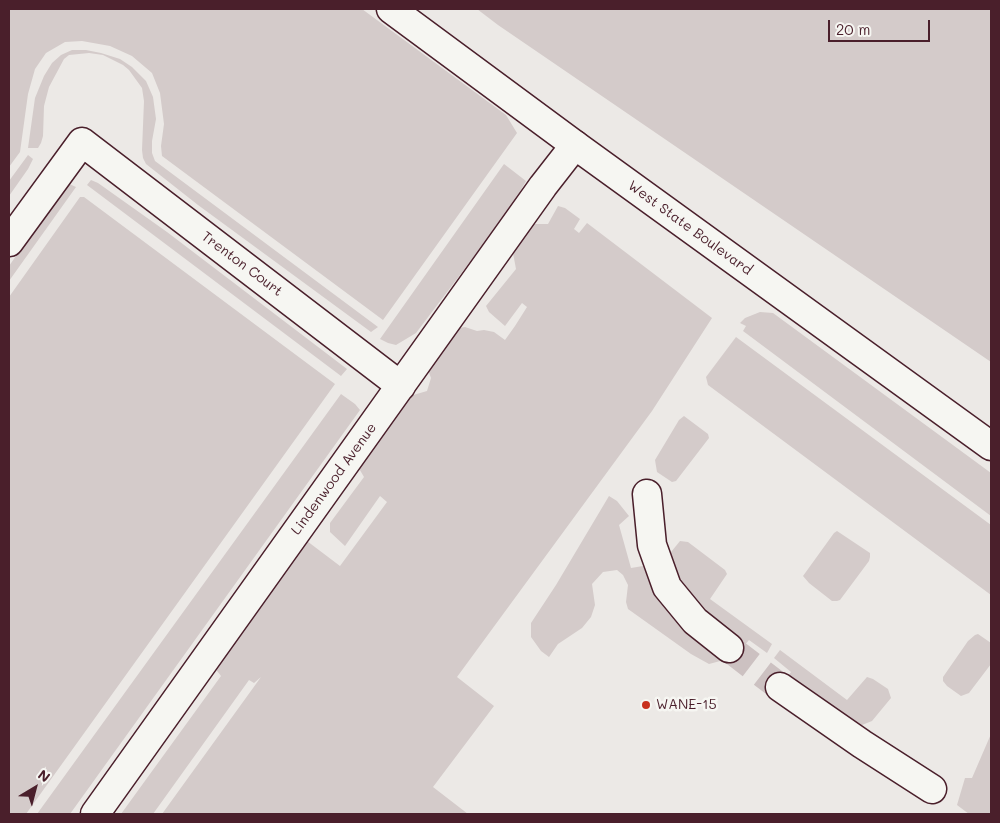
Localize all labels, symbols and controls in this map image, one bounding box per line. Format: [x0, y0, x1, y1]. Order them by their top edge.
scale bar [830, 10, 932, 42]
text: 20 m [836, 19, 870, 39]
street label: West State Boulevard [625, 177, 755, 279]
street label: Trenton Court [198, 228, 286, 300]
street label: Lindenwood Avenue [288, 420, 380, 538]
place label: WANE-15 [656, 697, 717, 713]
marker: WANE-15 [640, 699, 652, 711]
north arrow [10, 763, 60, 813]
text: N [34, 765, 54, 786]

